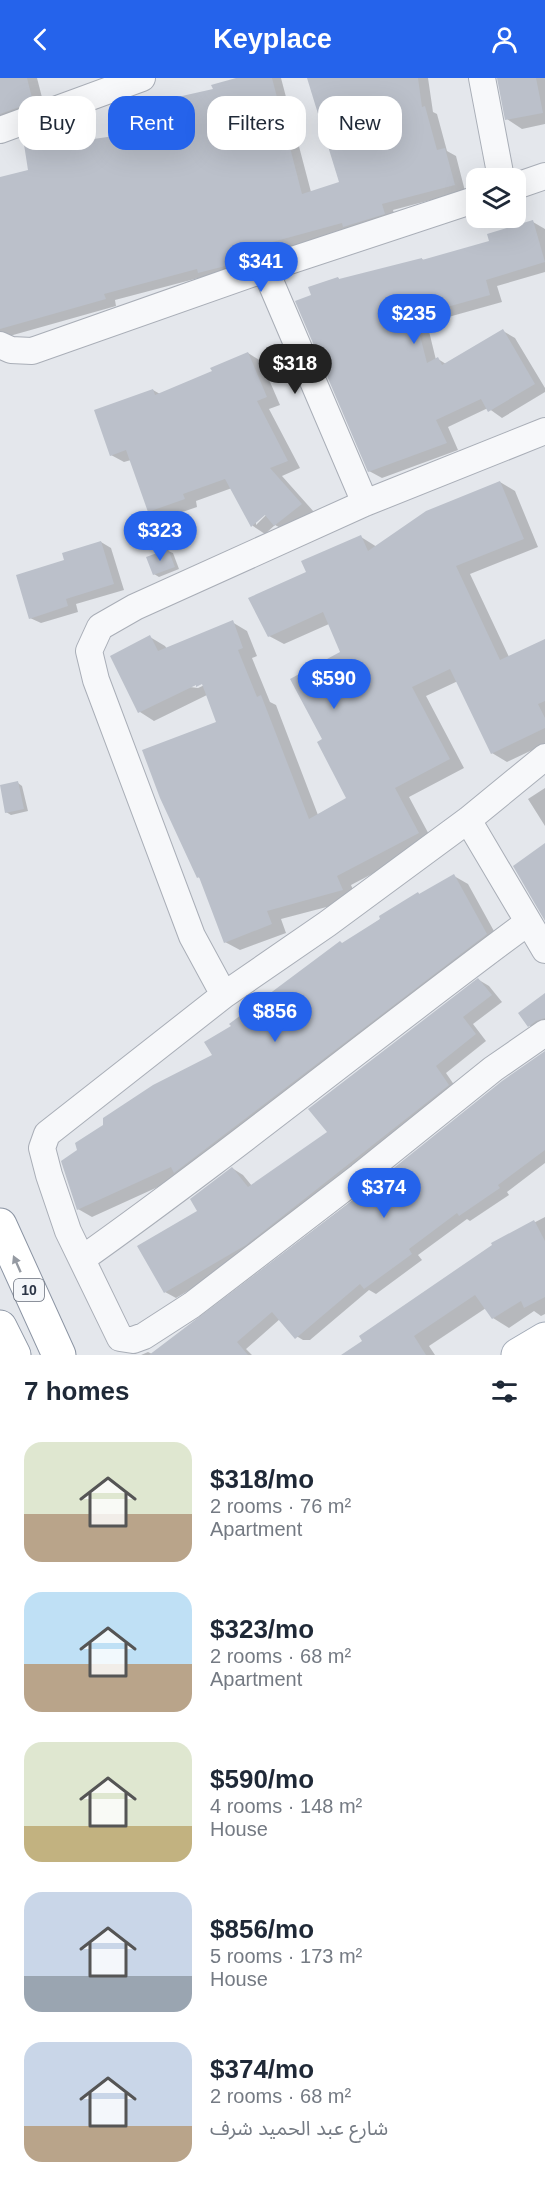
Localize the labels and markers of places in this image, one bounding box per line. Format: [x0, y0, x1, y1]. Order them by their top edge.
pin: $341 [225, 242, 297, 293]
pin: $235 [378, 294, 450, 345]
pin: $318 [259, 344, 331, 395]
pin: $323 [124, 511, 196, 562]
pin: $590 [298, 659, 370, 710]
pin: $856 [239, 992, 311, 1043]
pin: $374 [348, 1168, 420, 1219]

